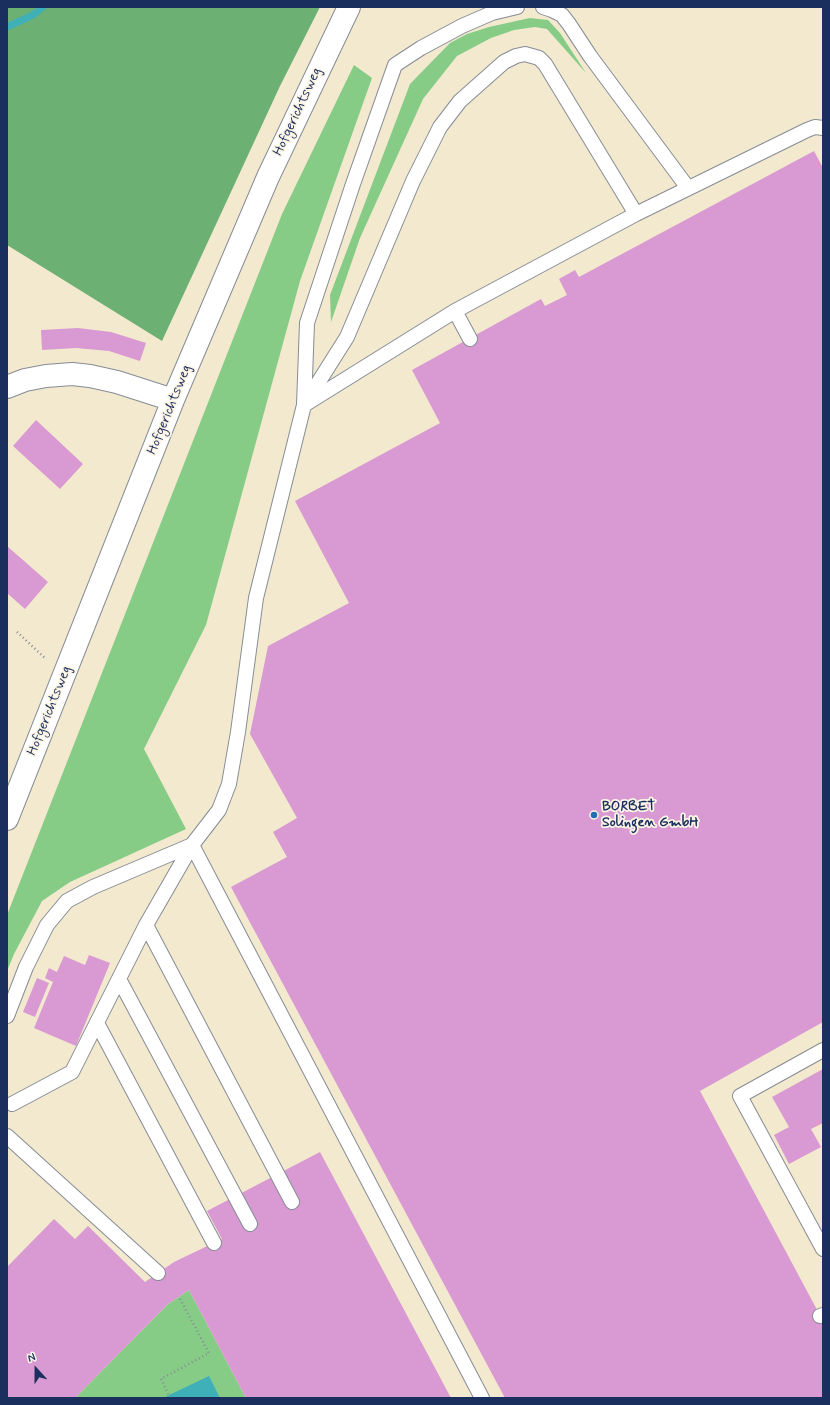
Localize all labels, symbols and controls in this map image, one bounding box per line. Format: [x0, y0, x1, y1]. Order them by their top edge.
street label: Hofgerichtsweg [270, 65, 326, 159]
street label: Hofgerichtsweg [144, 363, 196, 457]
street label: Hofgerichtsweg [24, 664, 76, 758]
place label: BORBET Solingen GmbH [602, 799, 698, 832]
marker: BORBET Solingen GmbH [589, 810, 599, 820]
north arrow [16, 1349, 56, 1389]
text: N [26, 1350, 38, 1366]

